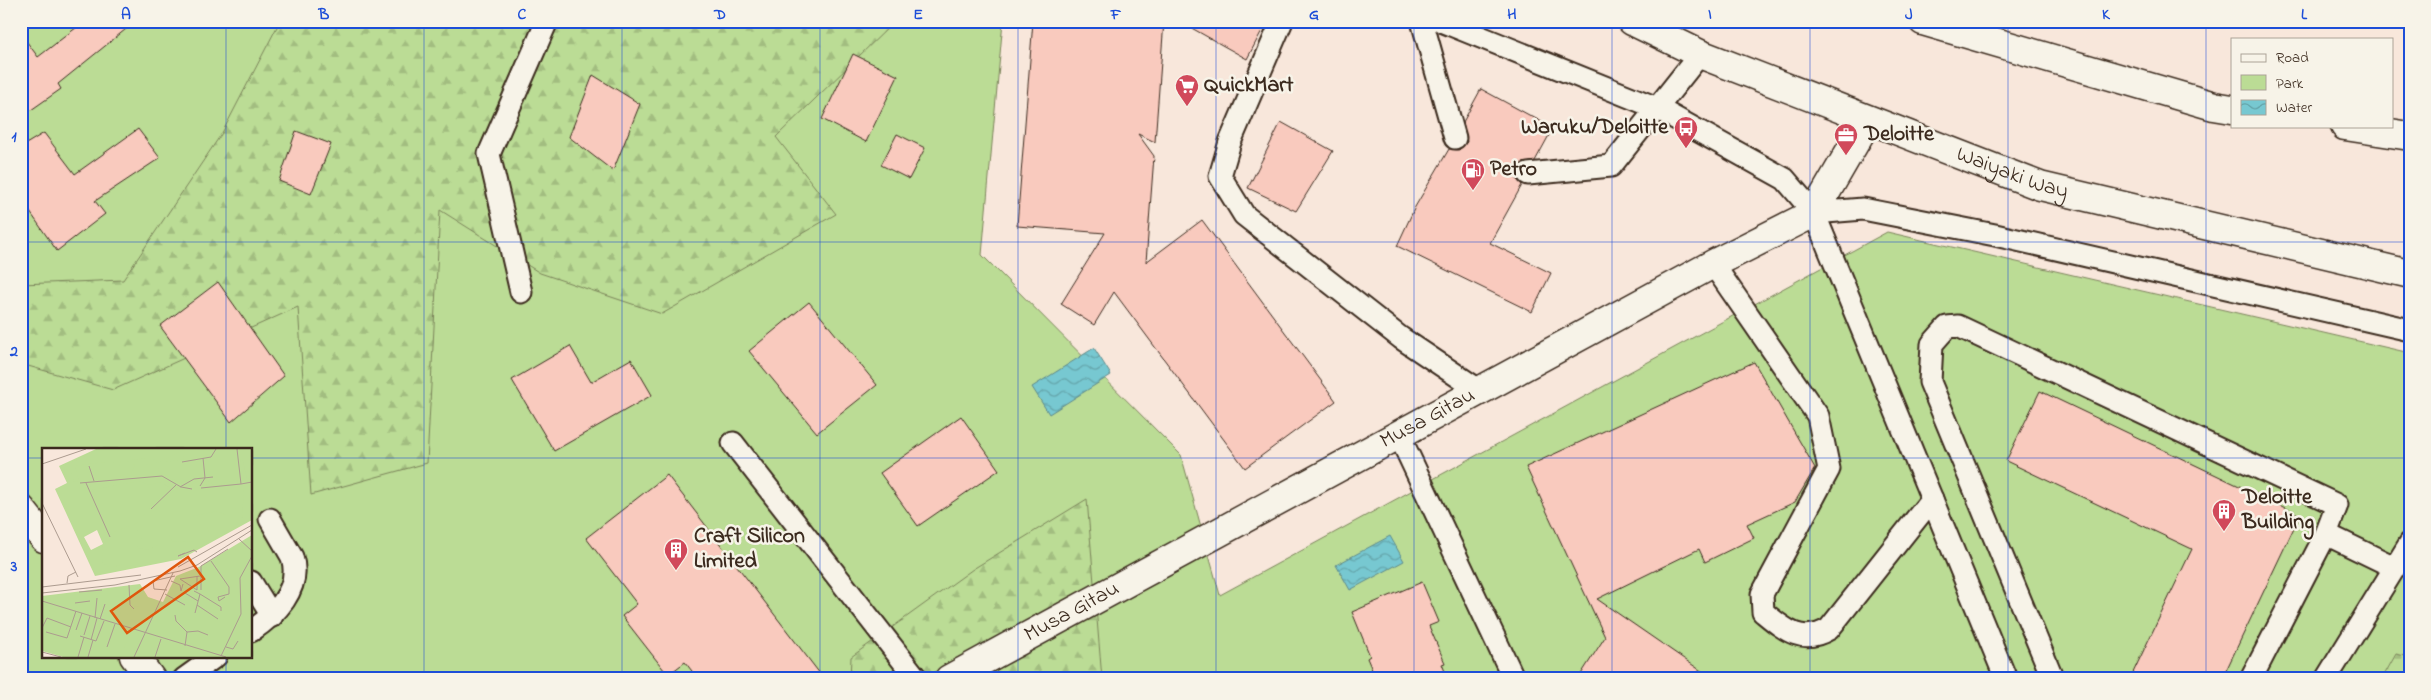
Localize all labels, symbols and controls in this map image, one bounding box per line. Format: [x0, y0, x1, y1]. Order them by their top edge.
text: A [121, 3, 131, 27]
text: B [318, 3, 330, 27]
text: C [518, 3, 527, 27]
text: D [713, 3, 726, 27]
text: E [913, 3, 923, 27]
text: F [1110, 3, 1122, 27]
text: G [1309, 3, 1319, 27]
text: H [1507, 3, 1517, 27]
text: I [1708, 3, 1712, 27]
text: J [1905, 3, 1913, 27]
text: K [2102, 3, 2111, 27]
text: L [2301, 3, 2308, 27]
legend [2231, 38, 2394, 128]
text: Road [2276, 47, 2309, 69]
place label: QuickMart [1204, 70, 1294, 102]
supermarket icon: QuickMart [1174, 73, 1200, 107]
text: Park [2276, 73, 2304, 95]
text: Water [2276, 97, 2312, 119]
place label: Waruku/Deloitte [1521, 112, 1669, 144]
bus stop icon: Waruku/Deloitte [1673, 115, 1699, 149]
place label: Deloitte [1863, 119, 1935, 151]
office icon: Deloitte [1833, 122, 1859, 156]
text: 1 [11, 125, 17, 149]
street label: Waiyaki Way [1951, 139, 2071, 209]
place label: Petro [1490, 154, 1537, 186]
fuel station icon: Petro [1460, 157, 1486, 191]
text: 2 [9, 340, 18, 364]
street label: Musa Gitau [1375, 380, 1481, 458]
inset map [42, 448, 252, 658]
place label: Deloitte Building [2241, 482, 2314, 540]
building icon: Deloitte Building [2211, 498, 2237, 532]
place label: Craft Silicon Limited [694, 521, 805, 578]
building icon: Craft Silicon Limited [663, 537, 689, 571]
text: 3 [10, 555, 18, 579]
street label: Musa Gitau [1019, 573, 1125, 651]

